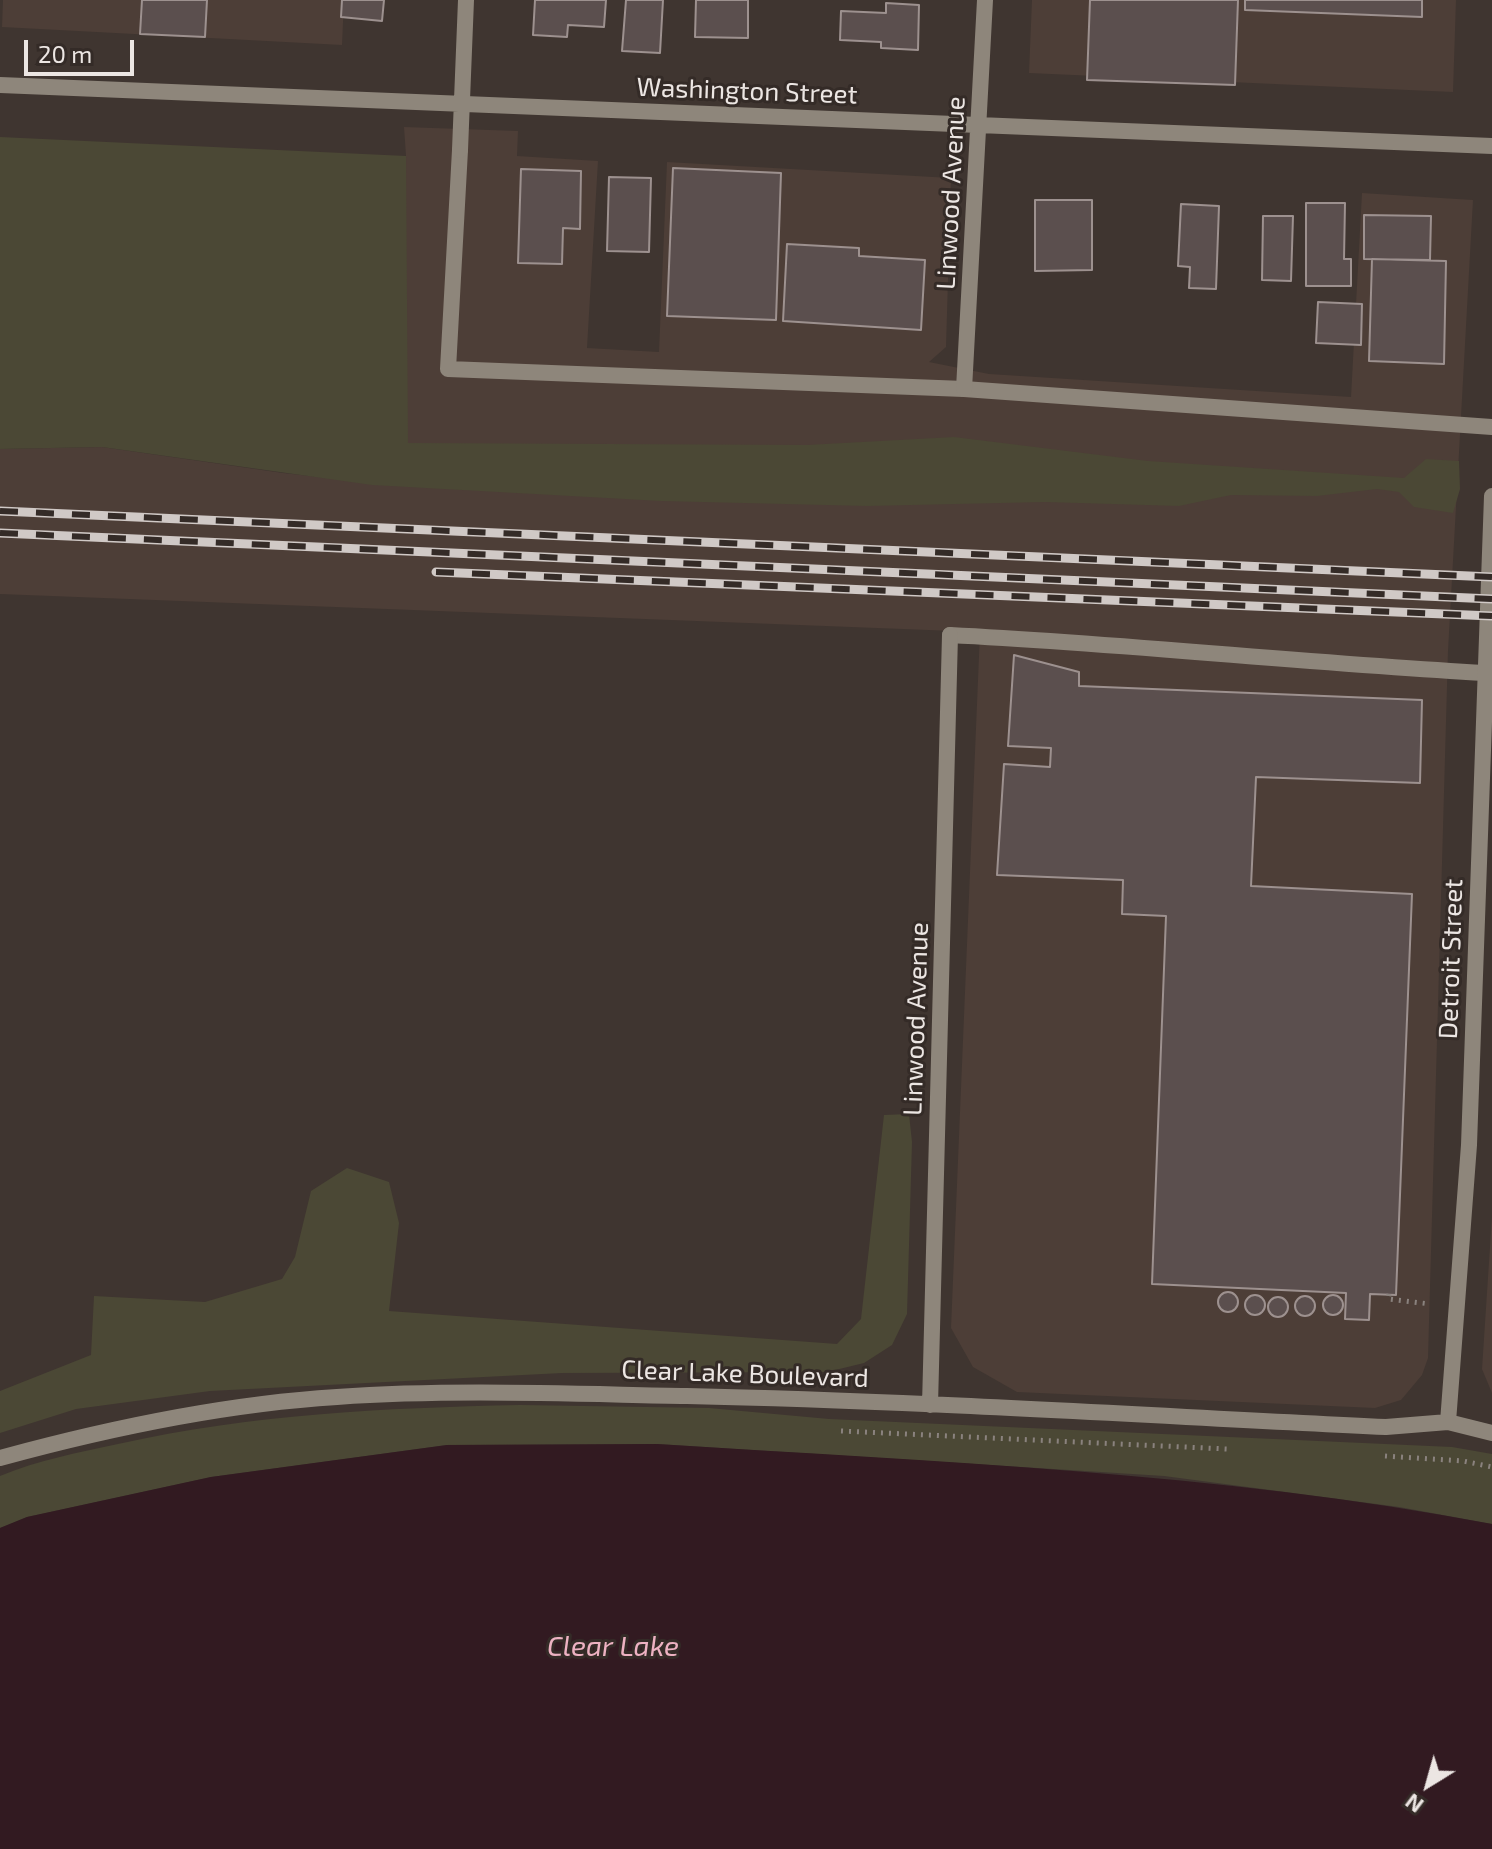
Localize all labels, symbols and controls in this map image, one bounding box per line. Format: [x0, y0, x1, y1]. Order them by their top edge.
scale bar [28, 24, 138, 74]
text: 20 m [38, 39, 92, 68]
street label: Washington Street [636, 72, 858, 110]
street label: Linwood Avenue [930, 96, 972, 290]
street label: Detroit Street [1433, 878, 1469, 1040]
street label: Linwood Avenue [897, 922, 935, 1116]
street label: Clear Lake Boulevard [621, 1354, 869, 1394]
water label: Clear Lake [547, 1630, 679, 1664]
north arrow [1388, 1745, 1468, 1825]
text: N [1399, 1789, 1428, 1819]

